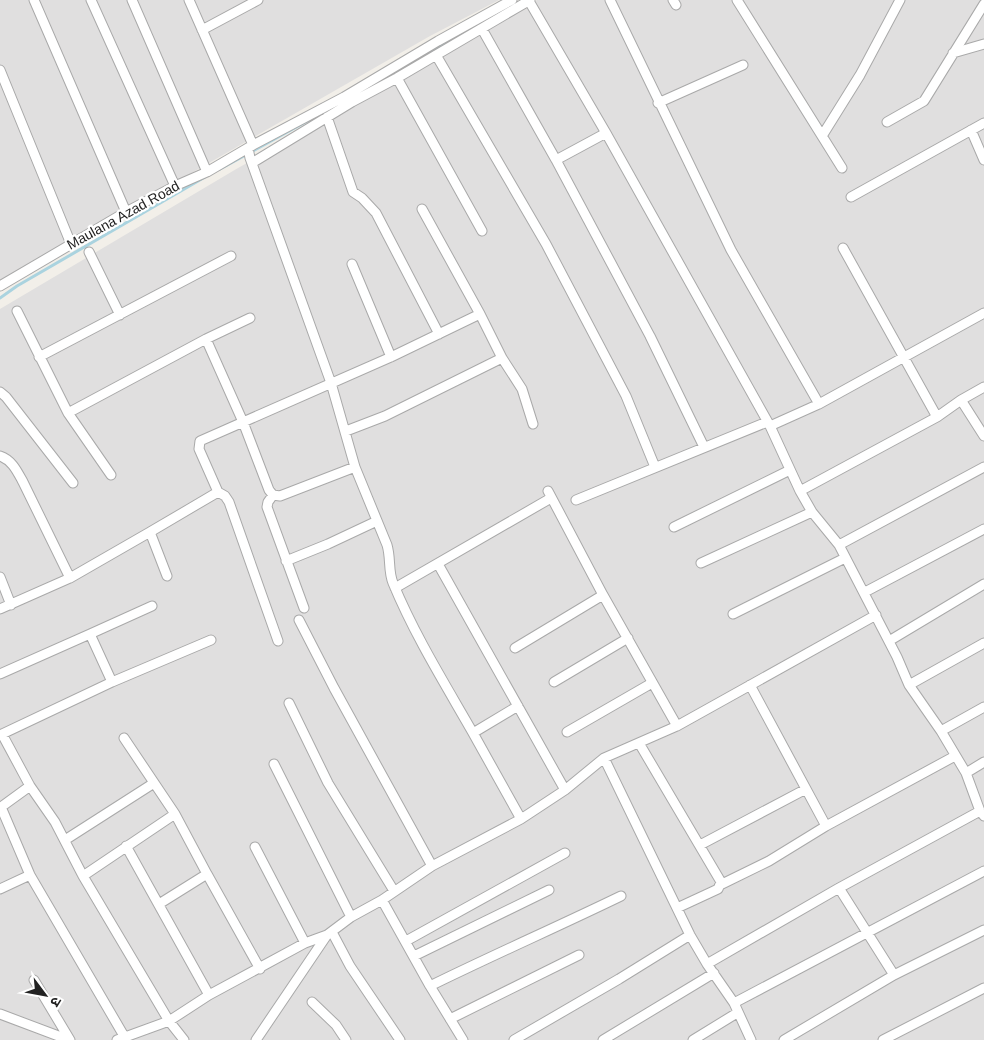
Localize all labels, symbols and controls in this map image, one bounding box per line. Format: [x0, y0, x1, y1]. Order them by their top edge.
street label: Maulana Azad Road [64, 177, 182, 253]
north arrow [20, 970, 70, 1020]
text: उ [47, 994, 65, 1010]

